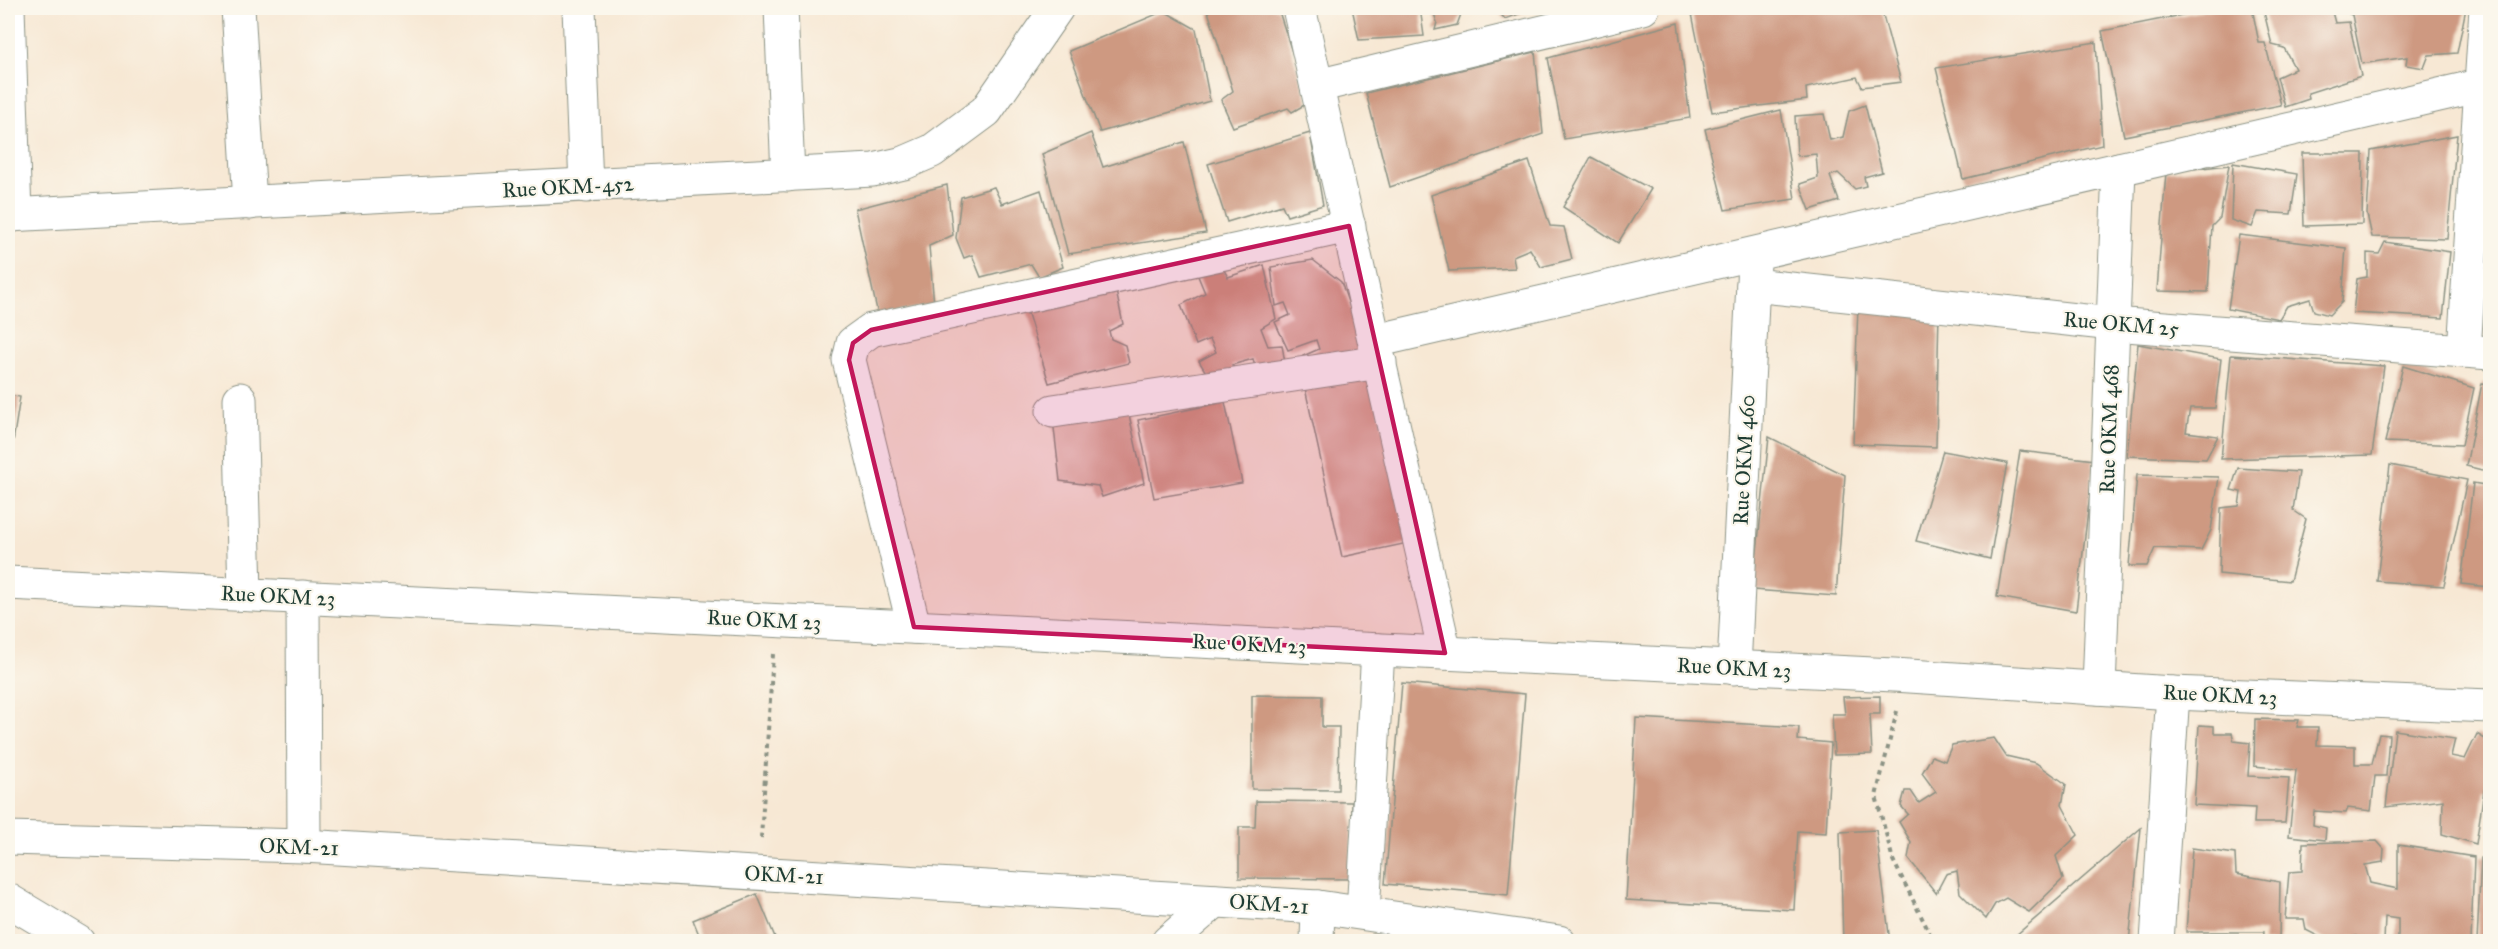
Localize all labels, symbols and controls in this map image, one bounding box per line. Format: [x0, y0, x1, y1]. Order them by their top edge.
street label: Rue OKM-452 [501, 171, 635, 203]
street label: Rue OKM 25 [2062, 306, 2180, 342]
street label: Rue OKM 468 [2094, 364, 2124, 494]
street label: Rue OKM 460 [1728, 394, 1760, 526]
street label: Rue OKM 23 [220, 580, 336, 612]
street label: Rue OKM 23 [706, 604, 822, 636]
street label: Rue OKM 23 [1191, 628, 1307, 660]
street label: Rue OKM 23 [1676, 652, 1792, 684]
street label: Rue OKM 23 [2162, 679, 2278, 711]
street label: OKM-21 [259, 833, 339, 861]
street label: OKM-21 [744, 860, 824, 890]
street label: OKM-21 [1228, 888, 1310, 920]

